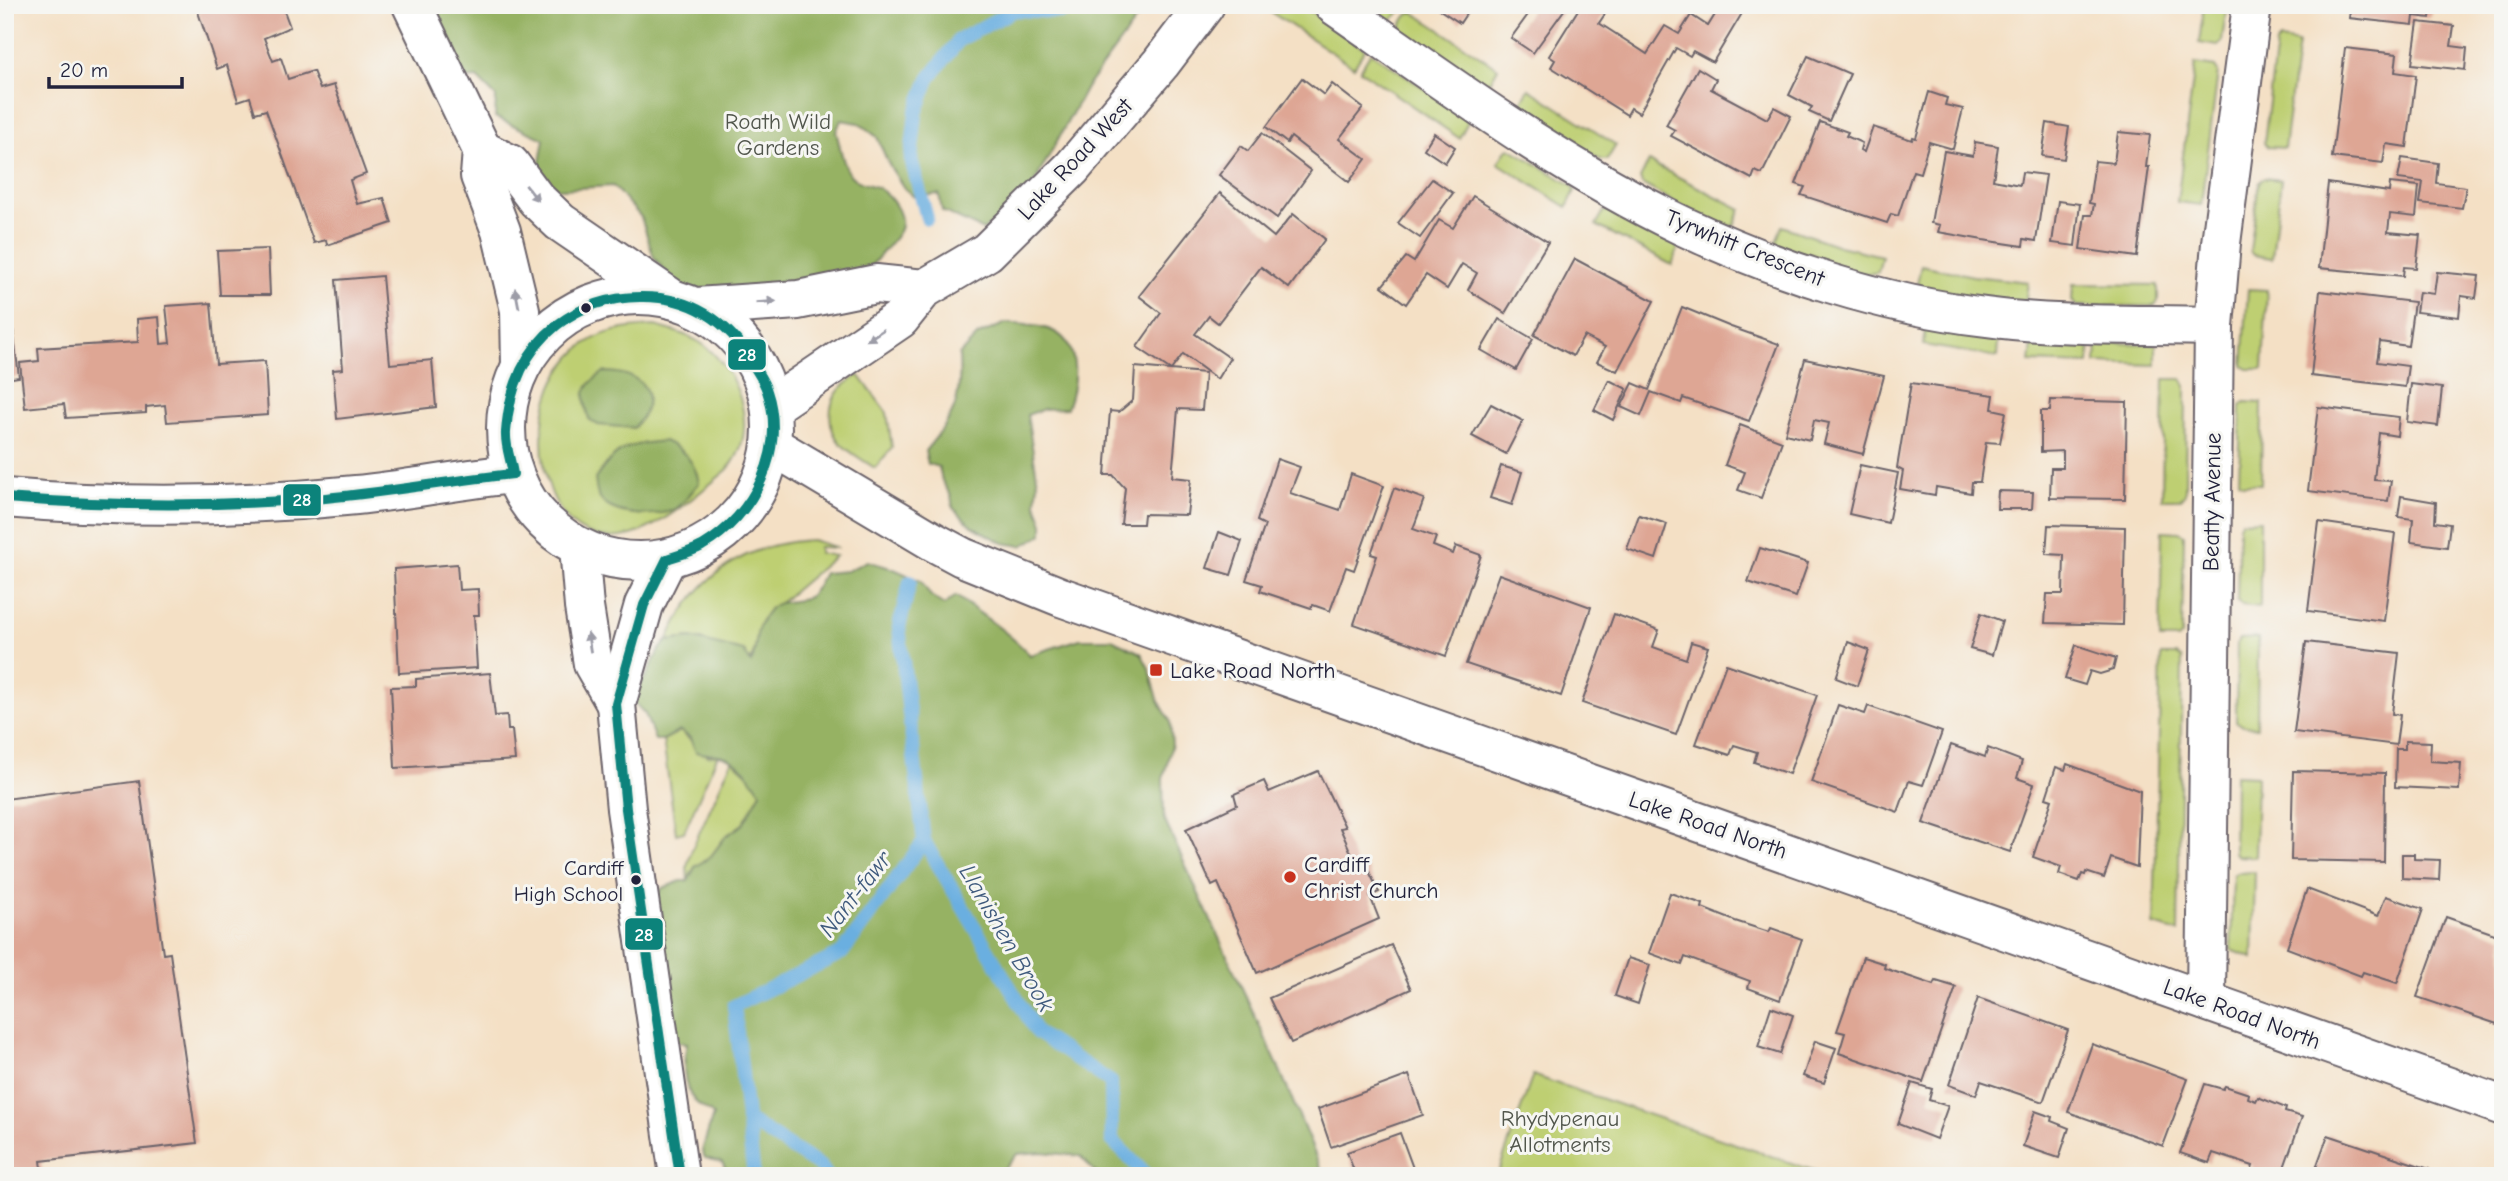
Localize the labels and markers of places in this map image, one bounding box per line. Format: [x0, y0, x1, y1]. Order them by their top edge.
unlabelled marker [579, 301, 593, 315]
place label: Lake Road North [1170, 657, 1336, 684]
marker: Lake Road North [1148, 662, 1164, 678]
place label: Cardiff Christ Church [1304, 851, 1439, 904]
place label: Cardiff High School [514, 856, 624, 906]
marker: Cardiff Christ Church [1282, 869, 1298, 885]
marker: Cardiff High School [629, 873, 643, 887]

